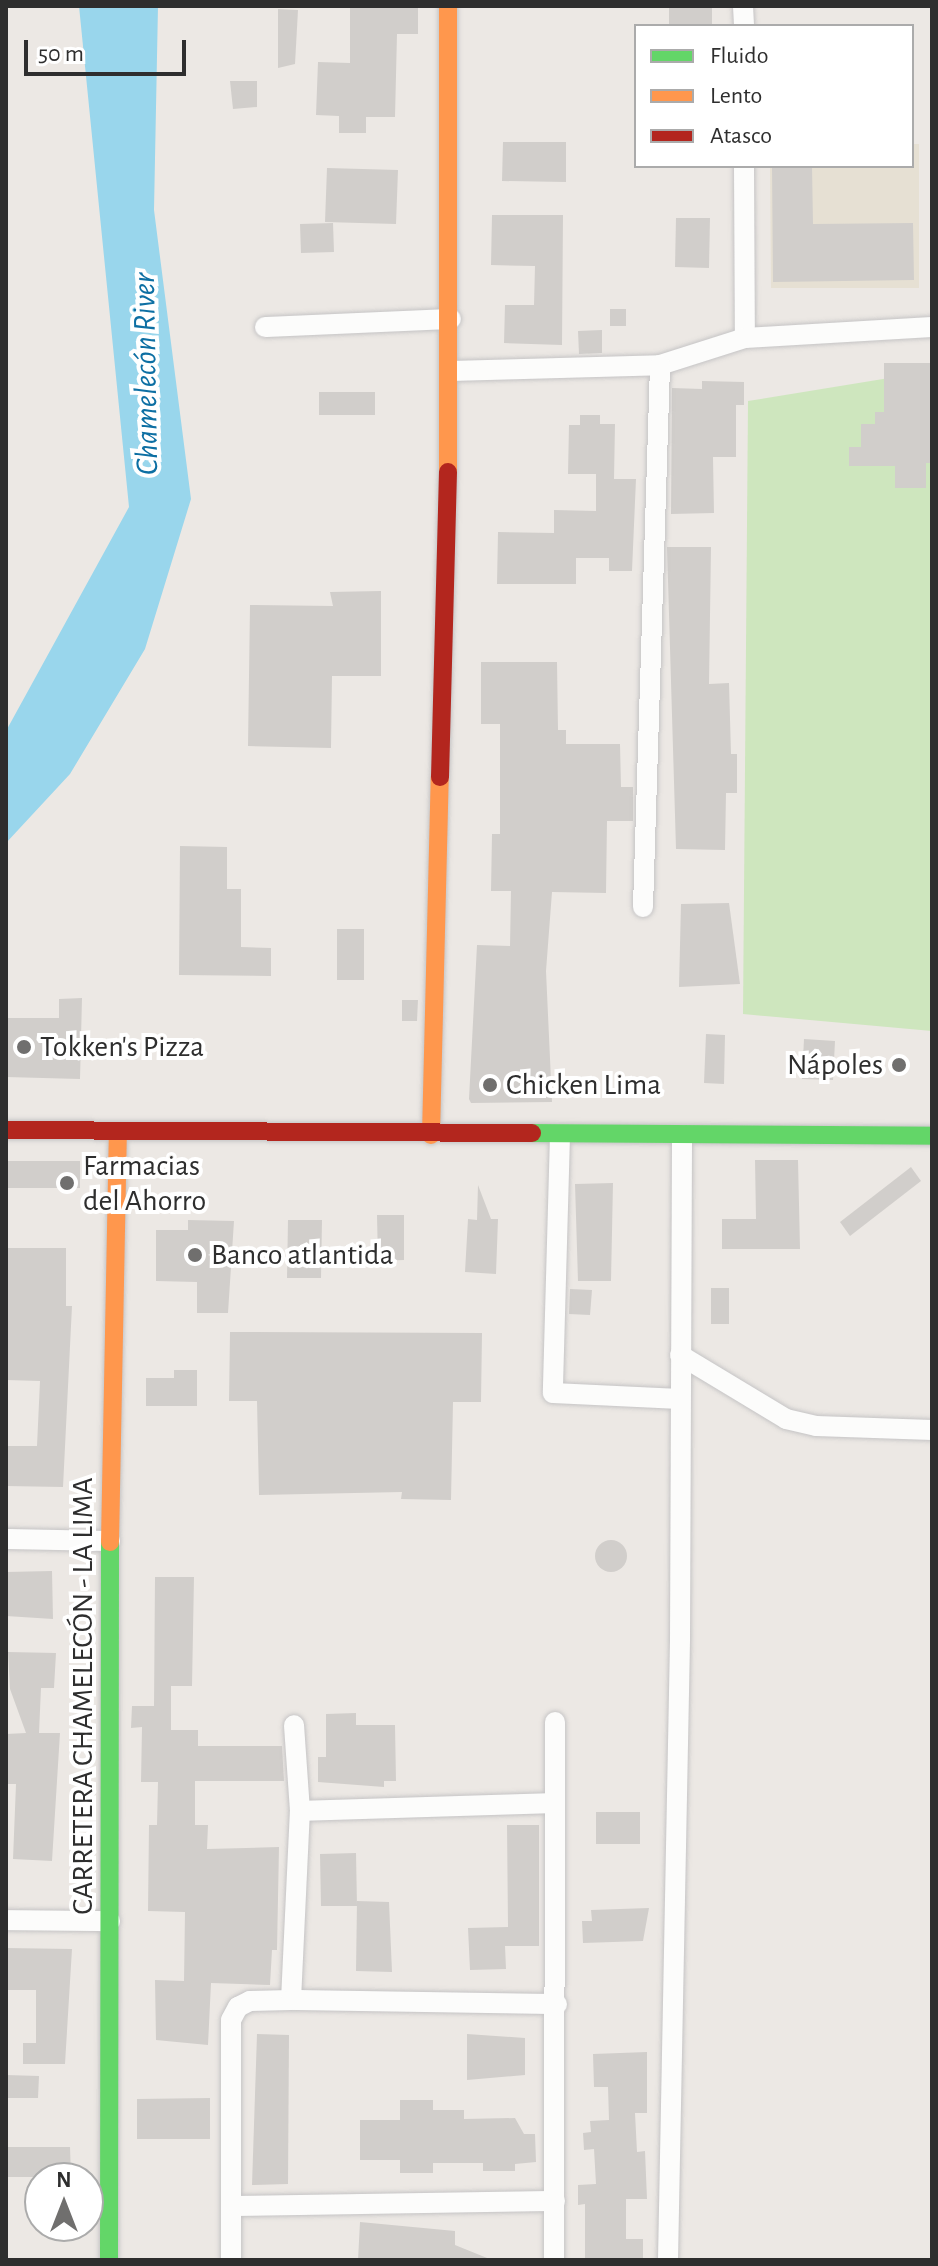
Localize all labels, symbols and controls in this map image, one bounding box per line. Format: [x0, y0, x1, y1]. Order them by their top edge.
scale bar [28, 24, 190, 74]
legend [634, 24, 914, 168]
text: 50 m [38, 42, 84, 66]
text: Fluido [710, 44, 769, 68]
text: Lento [710, 84, 762, 108]
text: Atasco [710, 124, 772, 148]
water label: Chamelecón River [125, 272, 167, 476]
place label: Tokken's Pizza [40, 1029, 204, 1065]
marker: Tokken's Pizza [15, 1038, 33, 1056]
place label: Nápoles [787, 1047, 883, 1083]
marker: Nápoles [890, 1056, 908, 1074]
place label: Chicken Lima [506, 1067, 661, 1103]
marker: Chicken Lima [481, 1076, 499, 1094]
place label: Farmacias del Ahorro [83, 1148, 206, 1218]
marker: Farmacias del Ahorro [58, 1174, 76, 1192]
place label: Banco atlantida [211, 1237, 393, 1273]
marker: Banco atlantida [186, 1246, 204, 1264]
street label: CARRETERA CHAMELECÓN - LA LIMA [65, 1477, 101, 1915]
north arrow [24, 2162, 104, 2242]
text: N [56, 2169, 72, 2191]

